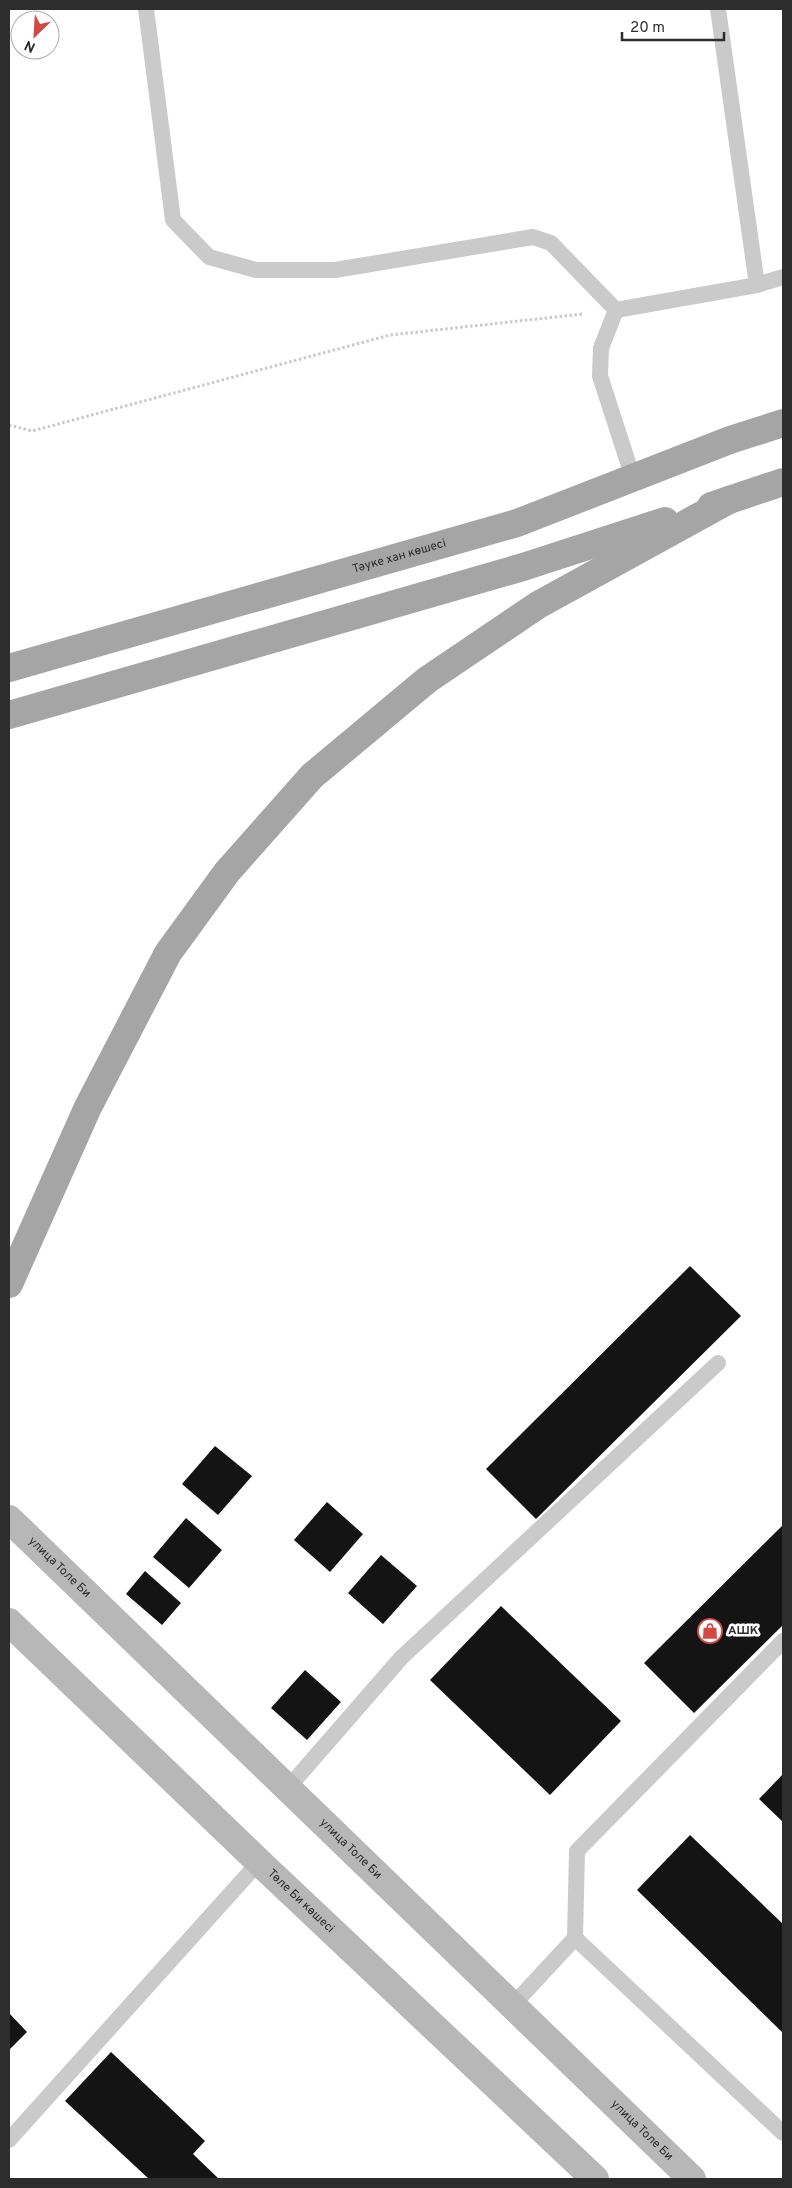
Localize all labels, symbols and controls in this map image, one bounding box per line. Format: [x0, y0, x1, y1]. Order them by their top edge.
north arrow [10, 10, 60, 60]
scale bar [622, 10, 724, 42]
text: 20 m [630, 19, 665, 38]
text: N [22, 36, 38, 55]
street label: Тәуке хан көшесі [351, 536, 448, 577]
street label: улица Толе Би [25, 1534, 94, 1602]
shop icon: АШК [697, 1618, 723, 1644]
place label: АШК [728, 1623, 759, 1639]
street label: улица Толе Би [316, 1815, 385, 1883]
street label: Төле Би көшесі [264, 1866, 338, 1937]
street label: улица Толе Би [607, 2097, 677, 2164]

